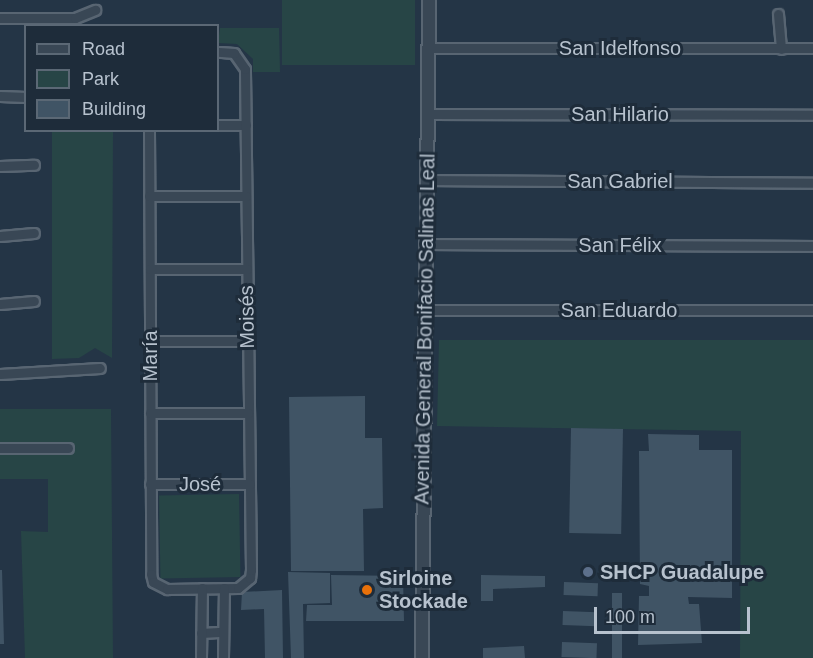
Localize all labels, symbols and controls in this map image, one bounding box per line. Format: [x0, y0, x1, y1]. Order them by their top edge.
legend [24, 24, 219, 132]
street label: San Idelfonso [559, 36, 681, 60]
text: Road [82, 39, 125, 59]
text: Park [82, 69, 119, 89]
text: Building [82, 99, 146, 119]
street label: San Hilario [571, 102, 669, 126]
street label: Avenida General Bonifacio Salinas Leal [410, 153, 440, 505]
street label: San Gabriel [567, 169, 673, 193]
street label: San Félix [578, 233, 662, 257]
street label: Moisés [234, 285, 260, 349]
street label: San Eduardo [561, 298, 677, 322]
street label: María [138, 330, 162, 382]
street label: José [179, 472, 221, 496]
place label: SHCP Guadalupe [600, 560, 764, 584]
marker: SHCP Guadalupe [581, 565, 595, 579]
place label: Sirloine Stockade [379, 566, 468, 613]
marker: Sirloine Stockade [360, 583, 374, 597]
scale bar [597, 595, 753, 633]
text: 100 m [605, 607, 655, 627]

